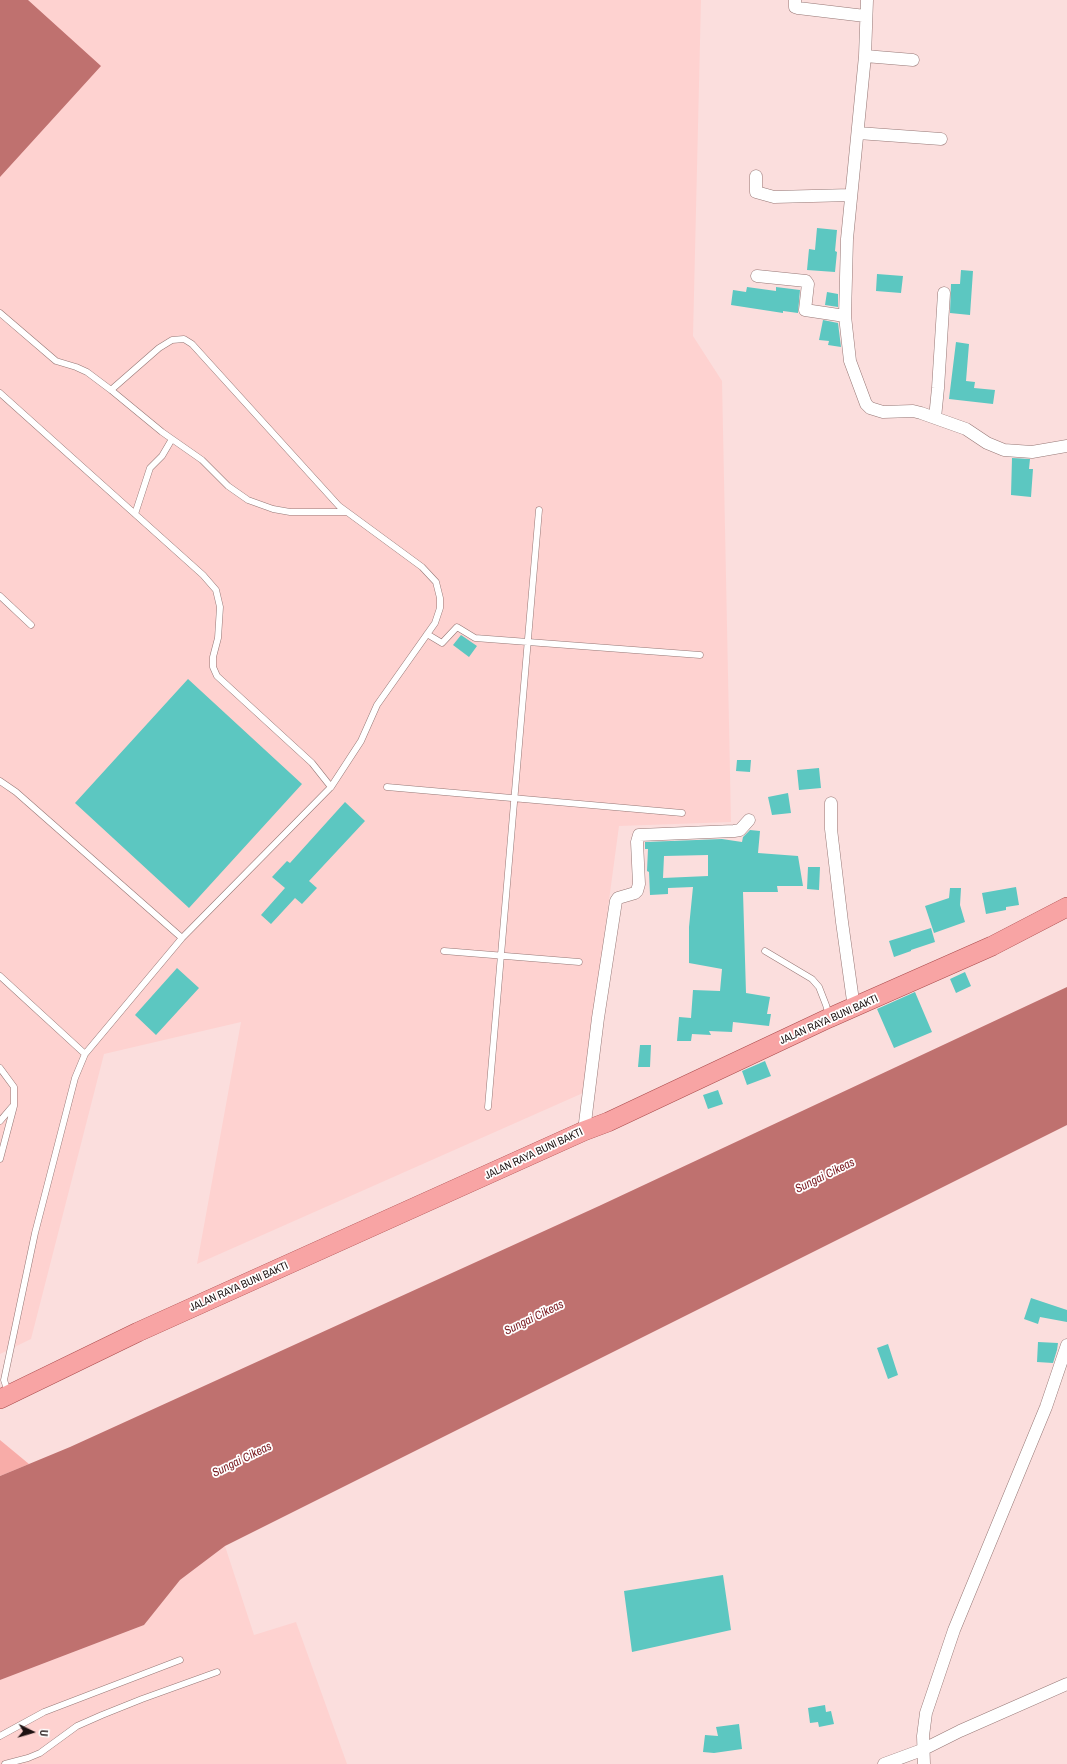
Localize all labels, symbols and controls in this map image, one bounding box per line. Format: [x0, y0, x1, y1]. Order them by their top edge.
street label: JALAN RAYA BUNI BAKTI [778, 992, 880, 1048]
street label: JALAN RAYA BUNI BAKTI [483, 1126, 585, 1182]
water label: Sungai Cikeas [793, 1155, 857, 1197]
street label: JALAN RAYA BUNI BAKTI [188, 1259, 290, 1315]
water label: Sungai Cikeas [502, 1297, 566, 1339]
water label: Sungai Cikeas [210, 1439, 274, 1481]
north arrow [12, 1712, 52, 1752]
text: U [37, 1729, 51, 1737]

